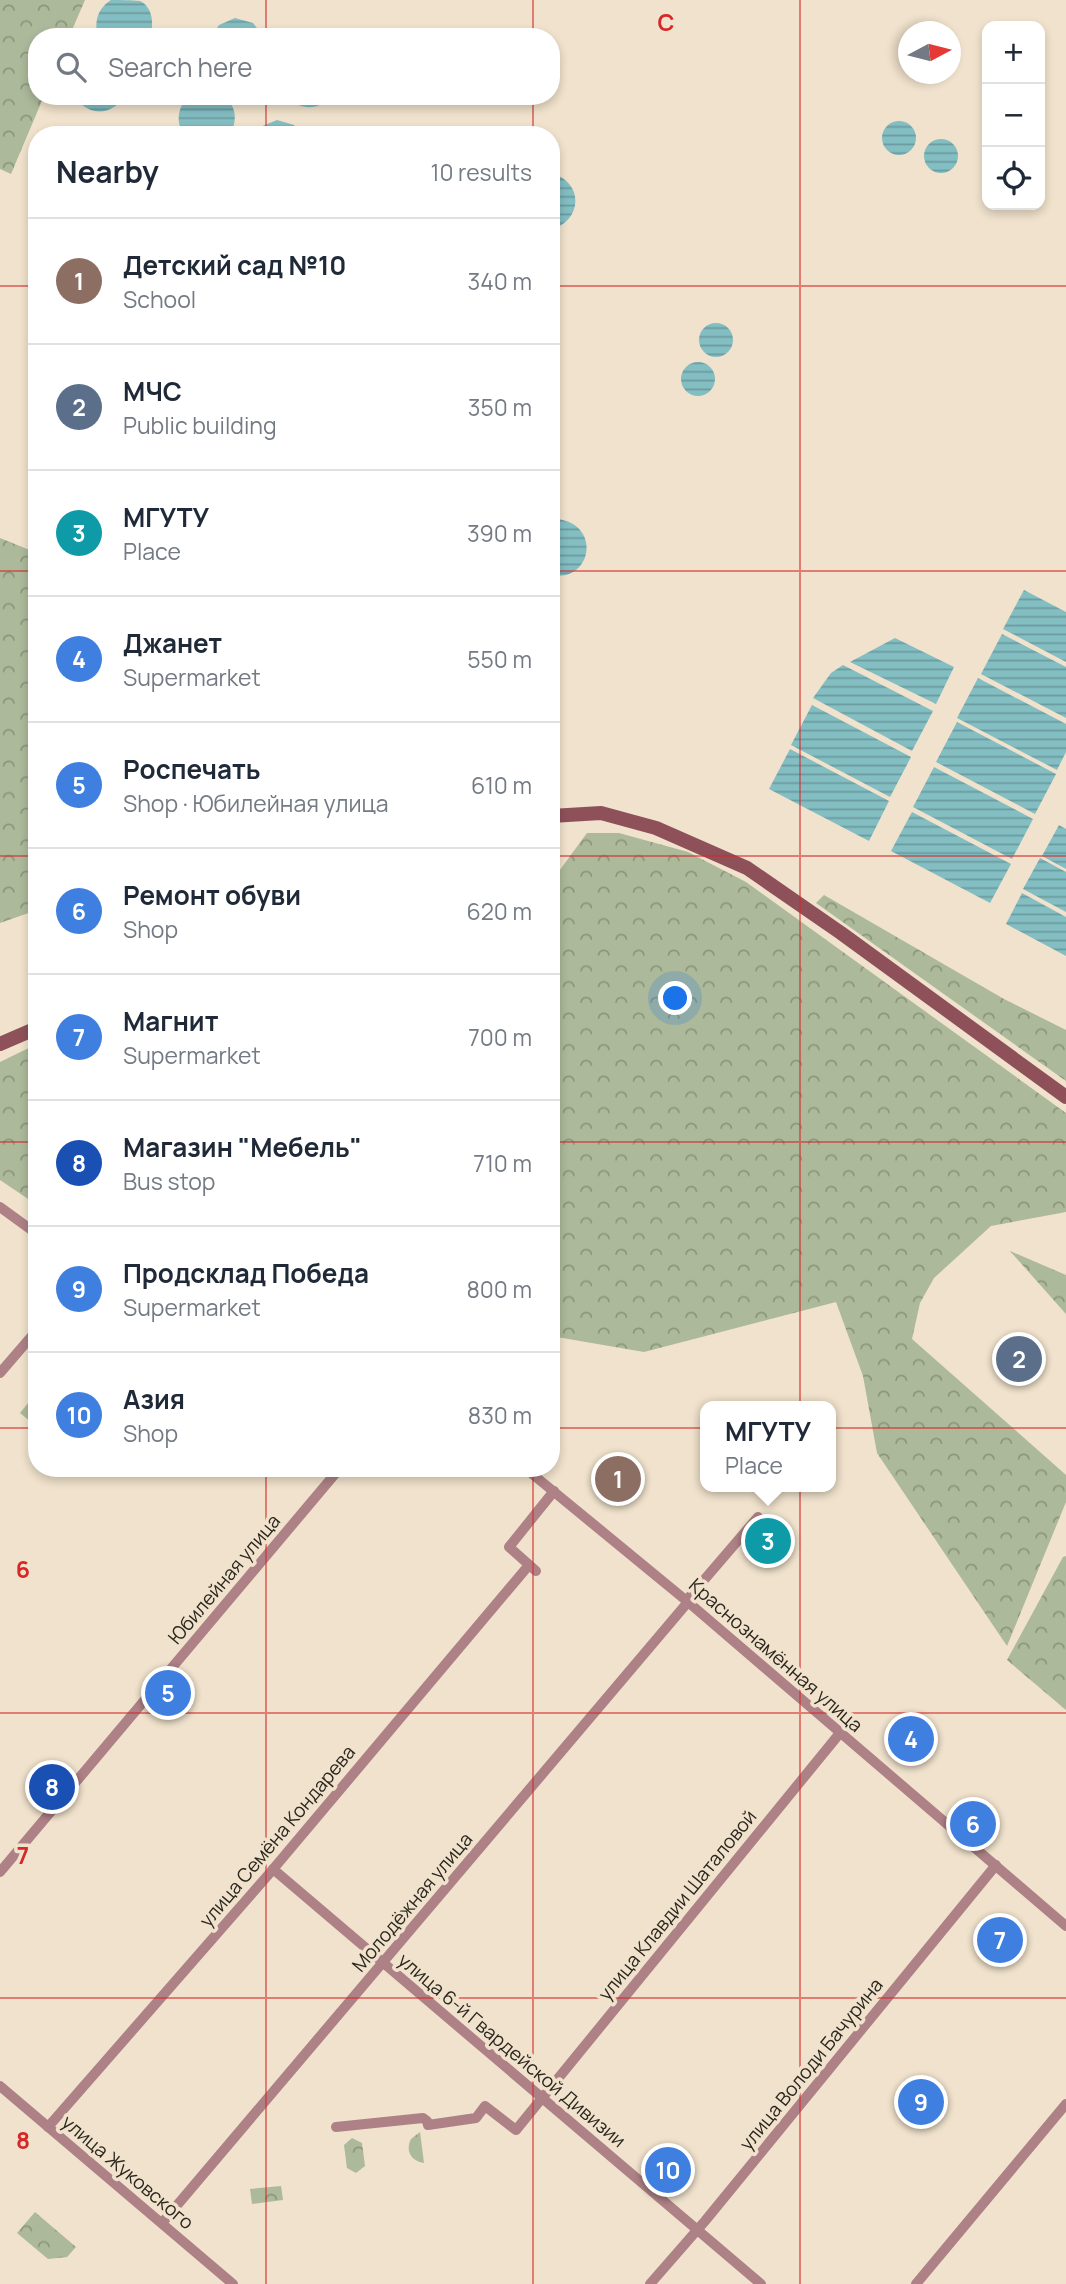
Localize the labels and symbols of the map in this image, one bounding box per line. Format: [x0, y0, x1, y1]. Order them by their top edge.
text: C [658, 6, 675, 38]
north arrow [898, 21, 961, 84]
your location [658, 981, 692, 1015]
pin: 2 [996, 1333, 1042, 1385]
pin: 1 [595, 1453, 641, 1505]
street label: Юбилейная улица [162, 1509, 286, 1649]
pin: 3 [745, 1515, 791, 1567]
text: 6 [16, 1553, 30, 1585]
street label: Краснознамённая улица [684, 1572, 868, 1738]
pin: 5 [145, 1667, 191, 1719]
pin: 4 [888, 1713, 934, 1765]
street label: улица Семёна Кондарева [193, 1740, 361, 1932]
pin: 8 [29, 1761, 75, 1813]
pin: 6 [950, 1798, 996, 1850]
street label: улица Клавдии Шаталовой [592, 1804, 762, 2006]
street label: Молодёжная улица [346, 1827, 478, 1977]
text: 7 [17, 1839, 29, 1871]
pin: 7 [977, 1914, 1023, 1966]
street label: улица 6-й Гвардейской Дивизии [393, 1947, 631, 2153]
street label: улица Володи Бачурина [733, 1972, 889, 2156]
pin: 9 [898, 2076, 944, 2128]
street label: улица Жуковского [56, 2109, 200, 2235]
text: 8 [16, 2124, 30, 2156]
pin: 10 [645, 2144, 691, 2196]

